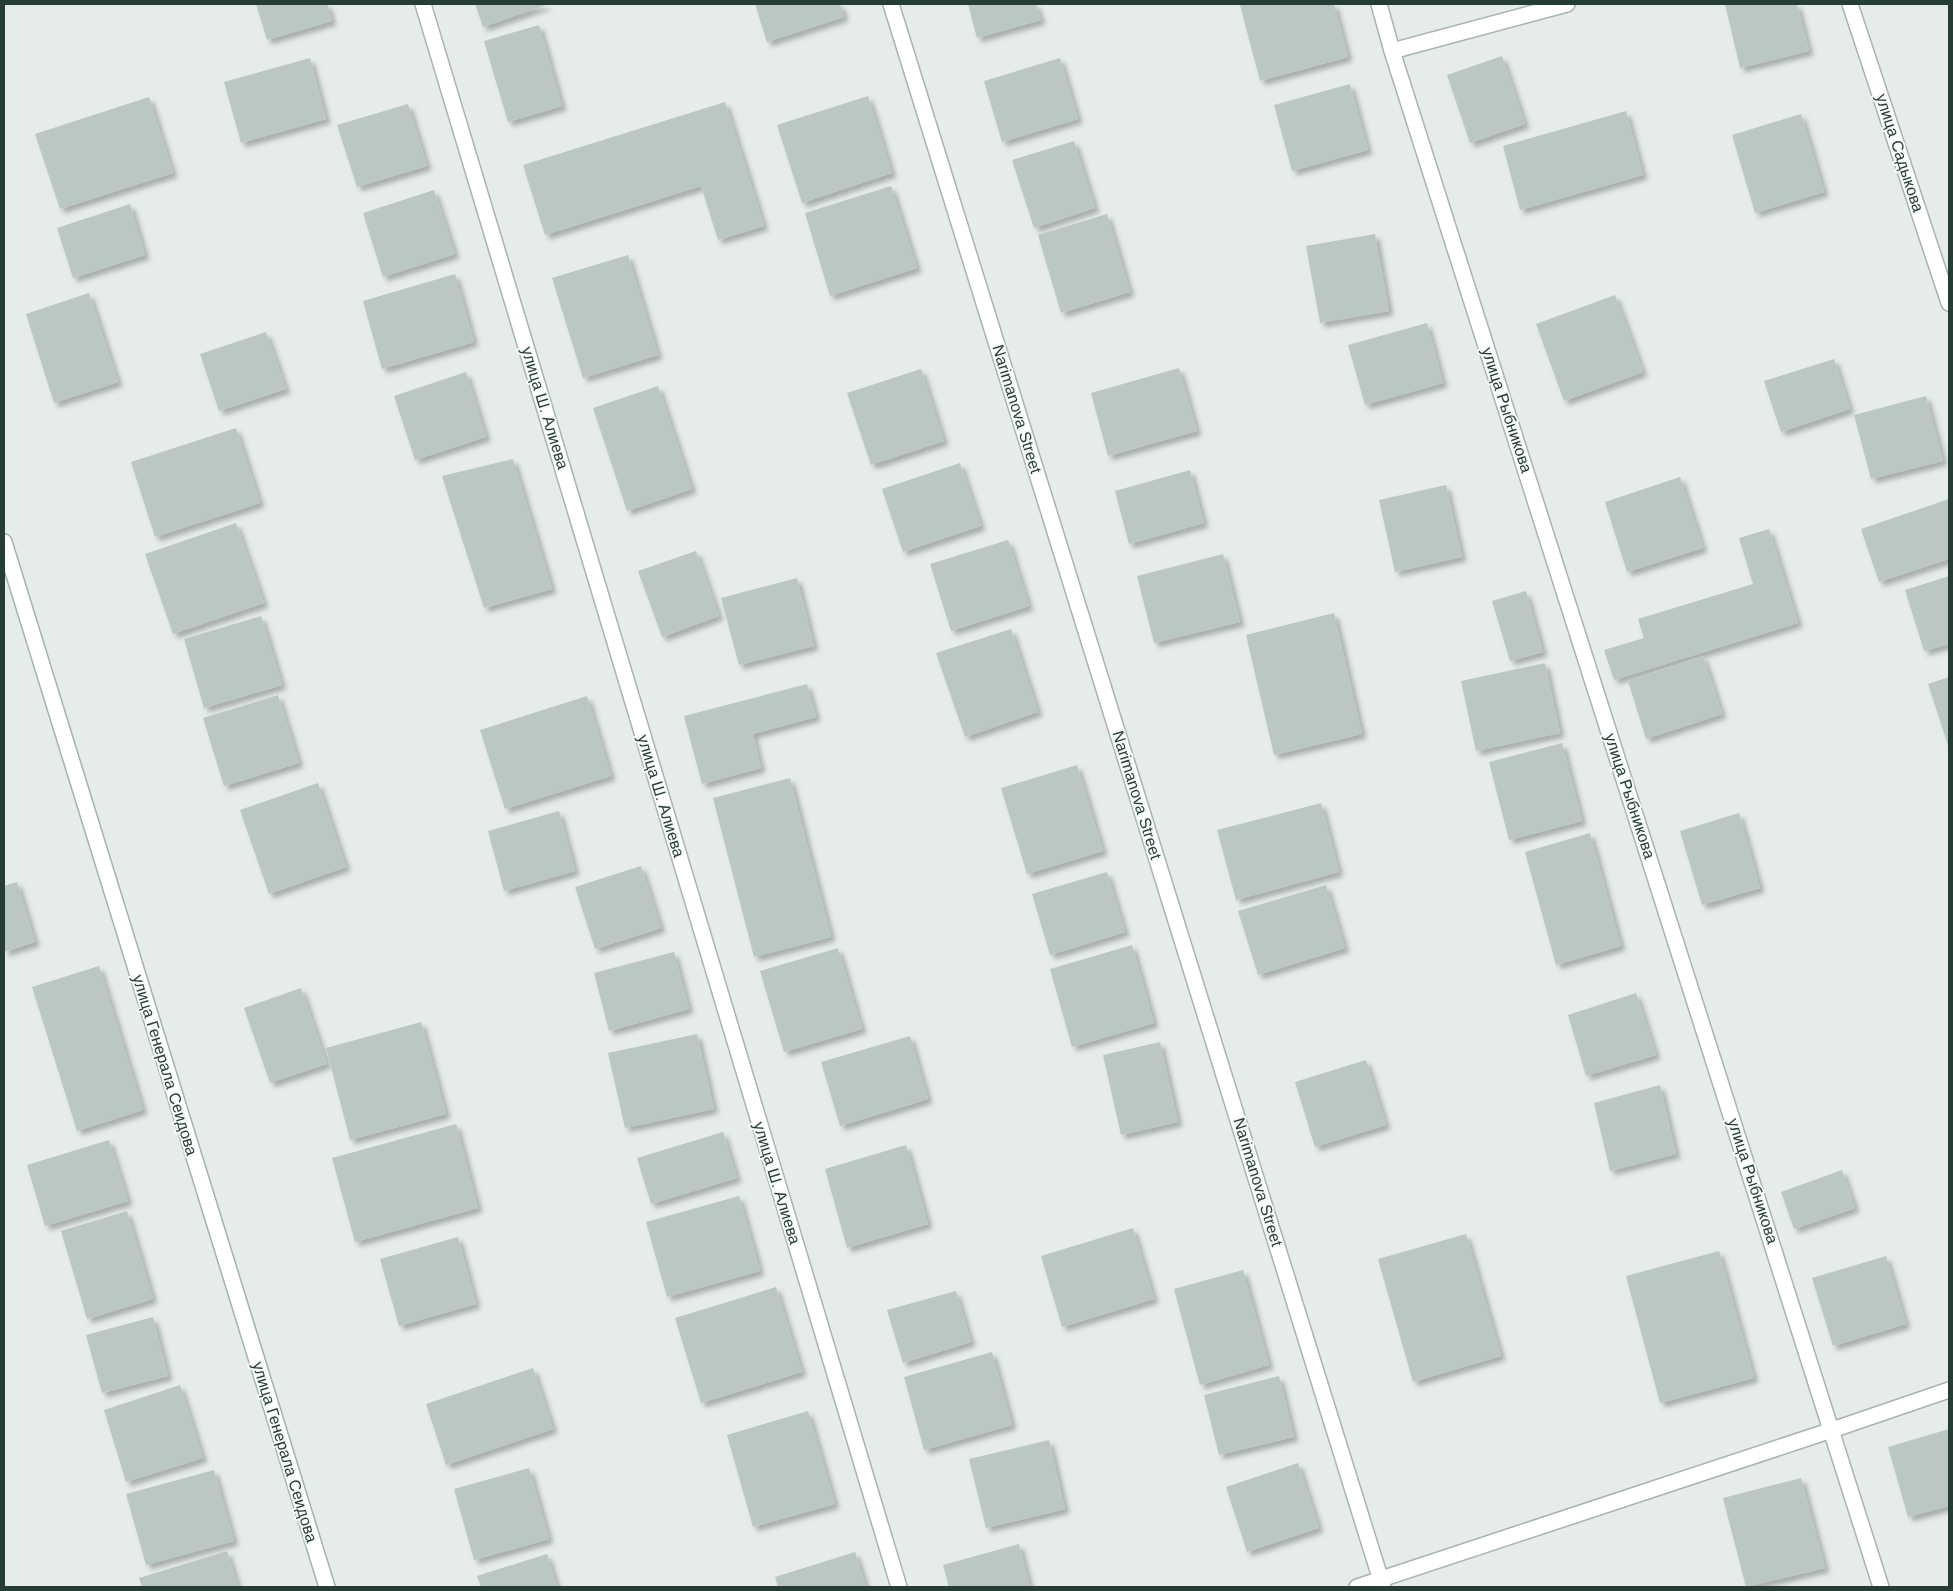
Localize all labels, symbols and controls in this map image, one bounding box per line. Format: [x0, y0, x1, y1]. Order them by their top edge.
street label: улица Садыкова [1873, 92, 1927, 214]
street label: Narimanova Street [989, 343, 1045, 476]
street label: улица Ш. Алиева [518, 345, 572, 471]
street label: улица Рыбникова [1479, 345, 1535, 475]
street label: Narimanova Street [1109, 729, 1165, 862]
street label: улица Рыбникова [1602, 731, 1658, 861]
street label: улица Ш. Алиева [634, 733, 688, 859]
street label: улица Генерала Сеидова [129, 973, 201, 1157]
street label: Narimanova Street [1230, 1116, 1286, 1249]
street label: улица Рыбникова [1725, 1116, 1781, 1246]
street label: улица Ш. Алиева [750, 1120, 804, 1246]
street label: улица Генерала Сеидова [249, 1360, 321, 1544]

